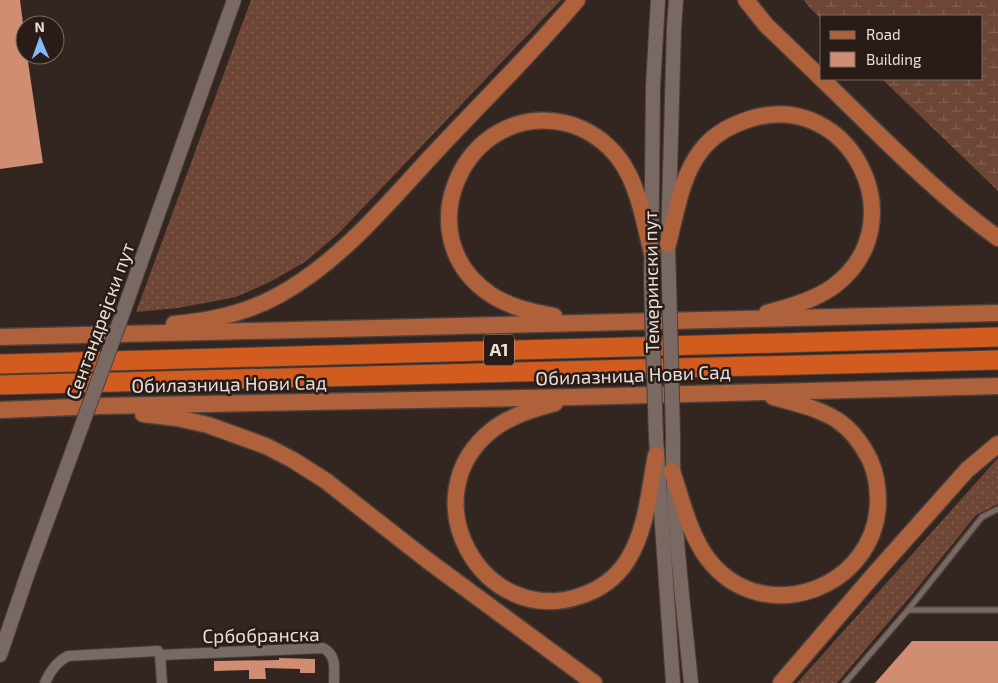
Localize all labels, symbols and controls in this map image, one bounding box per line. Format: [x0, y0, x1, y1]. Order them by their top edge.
north arrow [15, 15, 65, 65]
legend [820, 15, 983, 80]
text: N [34, 18, 45, 35]
text: Road [866, 25, 901, 43]
text: Building [866, 50, 922, 68]
street label: Темерински пут [638, 211, 664, 353]
street label: Сентандрејски пут [60, 239, 140, 403]
road number: A1 [484, 334, 514, 366]
street label: Обилазница Нови Сад [535, 360, 731, 389]
street label: Обилазница Нови Сад [131, 370, 327, 397]
street label: Србобранска [202, 622, 320, 647]

